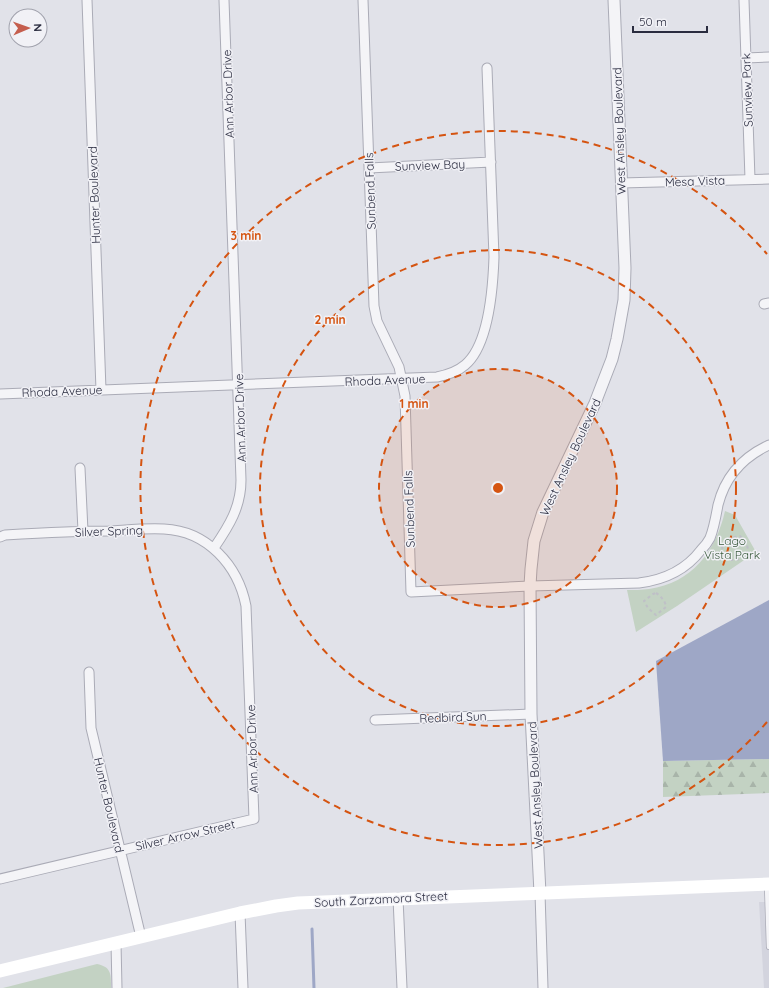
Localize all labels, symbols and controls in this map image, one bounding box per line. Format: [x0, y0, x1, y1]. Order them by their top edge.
north arrow [8, 8, 48, 48]
scale bar [633, 8, 707, 34]
text: 50 m [639, 14, 667, 29]
text: N [31, 23, 45, 32]
street label: Ann Arbor Drive [219, 49, 237, 139]
street label: Sunview Park [738, 53, 756, 127]
street label: West Ansley Boulevard [609, 67, 629, 195]
street label: Hunter Boulevard [85, 146, 103, 244]
street label: Sunbend Falls [361, 152, 379, 230]
street label: Sunview Bay [395, 156, 465, 174]
street label: Mesa Vista [665, 172, 725, 190]
text: 3 min [231, 228, 261, 243]
text: 2 min [314, 312, 346, 327]
street label: Rhoda Avenue [344, 371, 426, 389]
street label: Ann Arbor Drive [231, 373, 249, 463]
street label: Rhoda Avenue [21, 382, 103, 400]
text: 1 min [399, 396, 429, 411]
street label: West Ansley Boulevard [536, 396, 604, 518]
street label: Sunbend Falls [400, 470, 418, 548]
centre of rings [491, 481, 505, 495]
street label: Silver Spring [75, 522, 143, 540]
park label: Lago Vista Park [704, 533, 760, 562]
street label: Ann Arbor Drive [243, 704, 261, 794]
street label: Redbird Sun [419, 708, 487, 726]
street label: West Ansley Boulevard [524, 721, 546, 849]
street label: Hunter Boulevard [91, 756, 127, 854]
street label: Silver Arrow Street [134, 816, 236, 854]
street label: South Zarzamora Street [314, 888, 448, 910]

